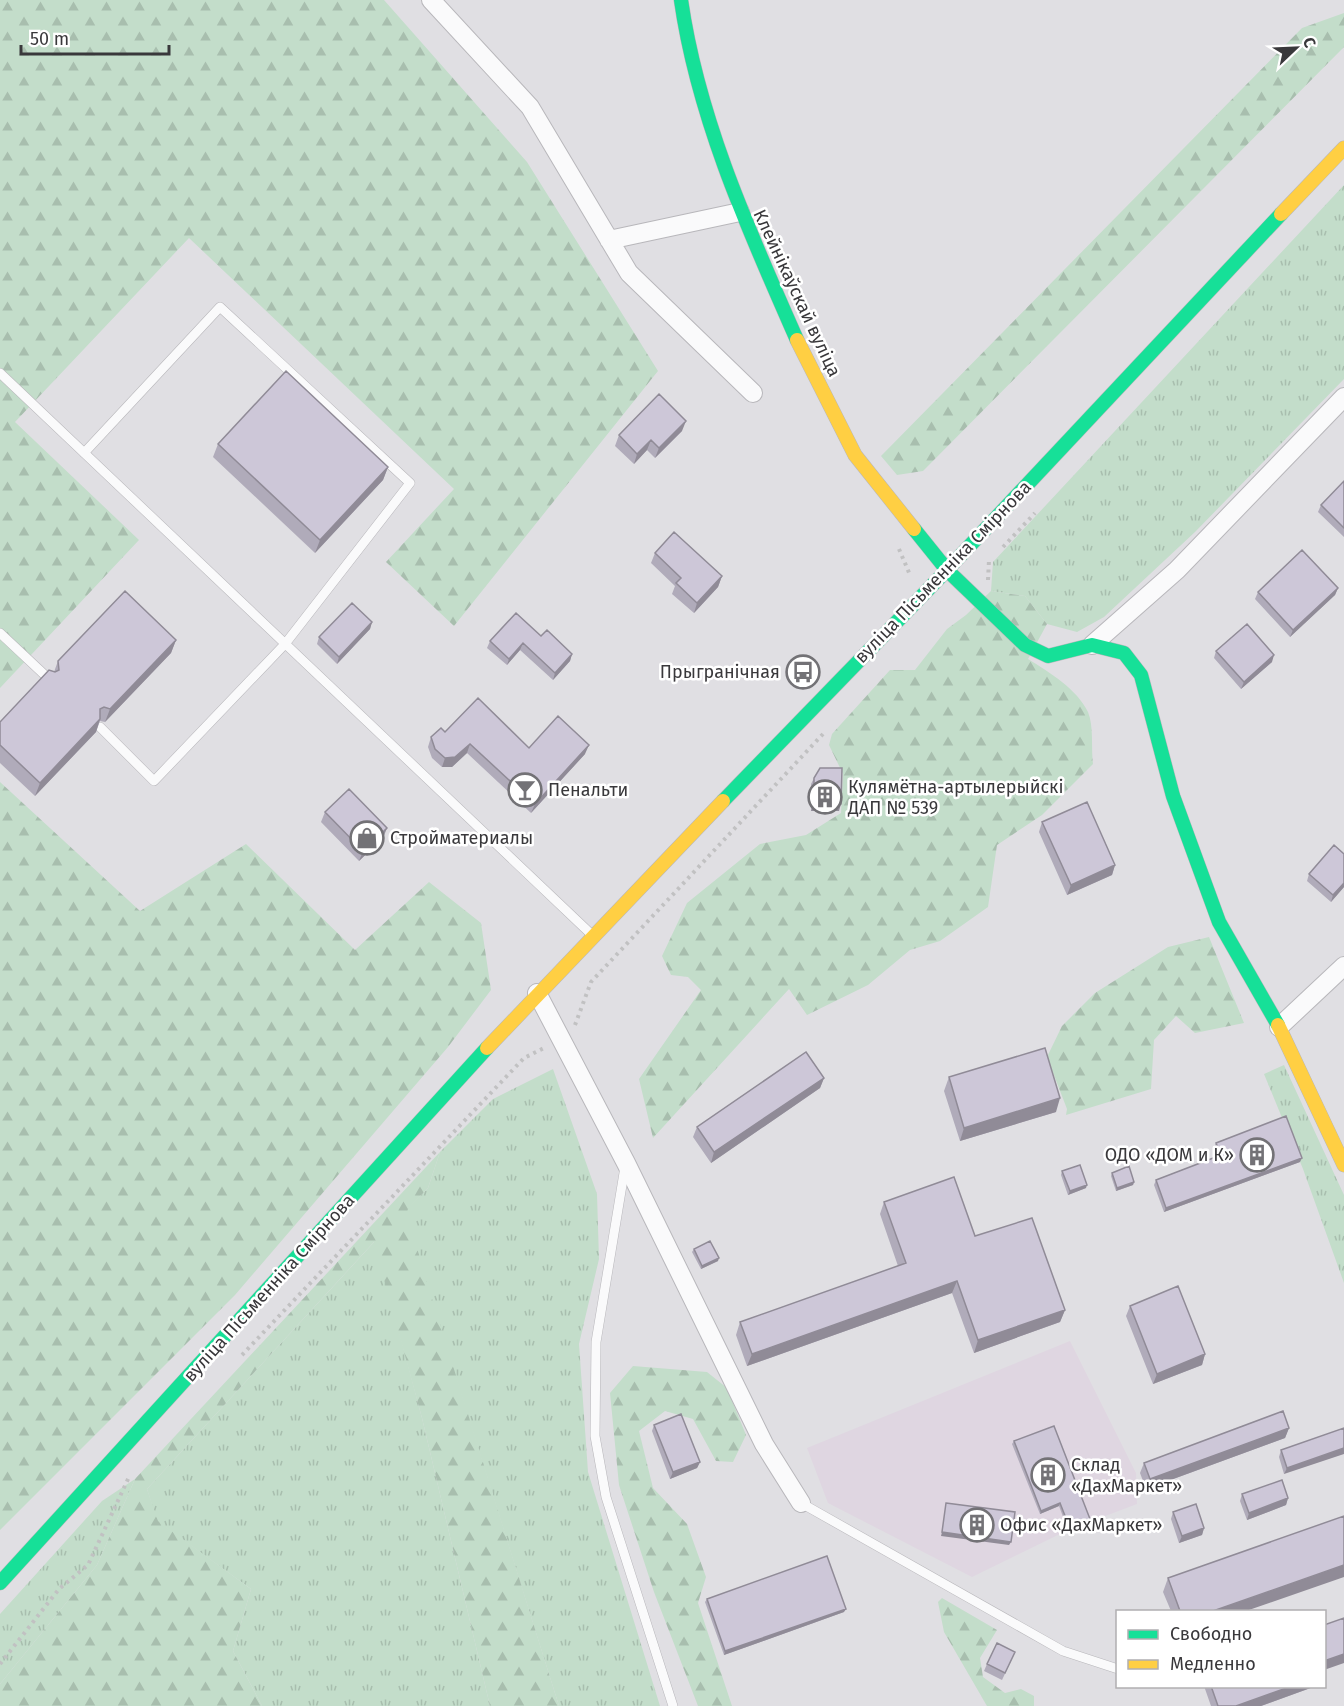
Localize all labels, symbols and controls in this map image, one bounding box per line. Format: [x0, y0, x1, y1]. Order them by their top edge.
scale bar [21, 18, 170, 56]
north arrow [1266, 18, 1326, 78]
text: 50 m [30, 28, 69, 50]
text: С [1299, 34, 1320, 51]
street label: Клейнікаўскай вуліца [749, 206, 845, 380]
street label: вуліца Пісьменніка Смірнова [850, 476, 1036, 668]
bus stop icon: Прыгранічная [785, 654, 821, 690]
place label: Прыгранічная [660, 661, 780, 683]
bar icon: Пенальти [507, 772, 543, 808]
place label: Кулямётна-артылерыйскі ДАП № 539 [847, 776, 1063, 819]
place label: Пенальти [548, 779, 628, 801]
building icon: Кулямётна-артылерыйскі ДАП № 539 [807, 779, 843, 815]
shop icon: Стройматериалы [349, 820, 385, 856]
place label: Стройматериалы [390, 827, 533, 849]
building icon: ОДО «ДОМ и К» [1239, 1137, 1275, 1173]
place label: ОДО «ДОМ и К» [1105, 1144, 1234, 1166]
street label: вуліца Пісьменніка Смірнова [179, 1190, 359, 1386]
place label: Склад «ДахМаркет» [1071, 1454, 1182, 1497]
building icon: Склад «ДахМаркет» [1030, 1457, 1066, 1493]
building icon: Офис «ДахМаркет» [959, 1507, 995, 1543]
place label: Офис «ДахМаркет» [1000, 1514, 1163, 1536]
legend [1116, 1610, 1326, 1688]
text: Свободно [1170, 1623, 1252, 1645]
text: Медленно [1170, 1653, 1256, 1675]

